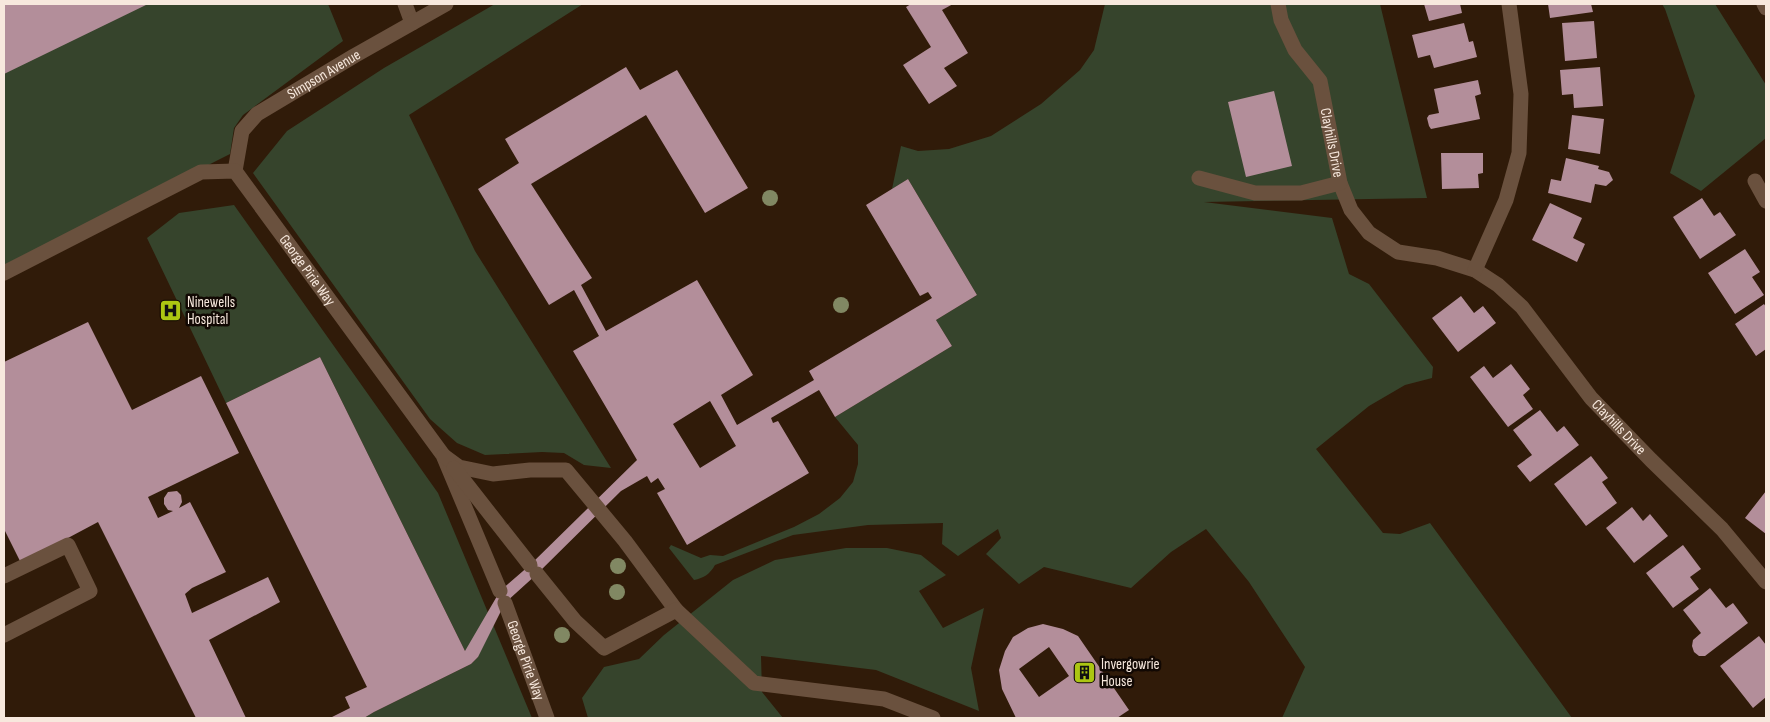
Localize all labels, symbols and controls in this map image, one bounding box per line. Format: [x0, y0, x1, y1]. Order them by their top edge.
street label: Simpson Avenue [284, 45, 364, 103]
street label: Clayhills Drive [1316, 106, 1348, 179]
street label: George Pirie Way [275, 231, 340, 309]
place label: Ninewells Hospital [187, 293, 235, 329]
hospital icon: Ninewells Hospital [159, 299, 183, 323]
street label: Clayhills Drive [1588, 395, 1650, 459]
street label: George Pirie Way [503, 618, 549, 703]
place label: Invergowrie House [1101, 655, 1160, 691]
building icon: Invergowrie House [1073, 661, 1097, 685]

